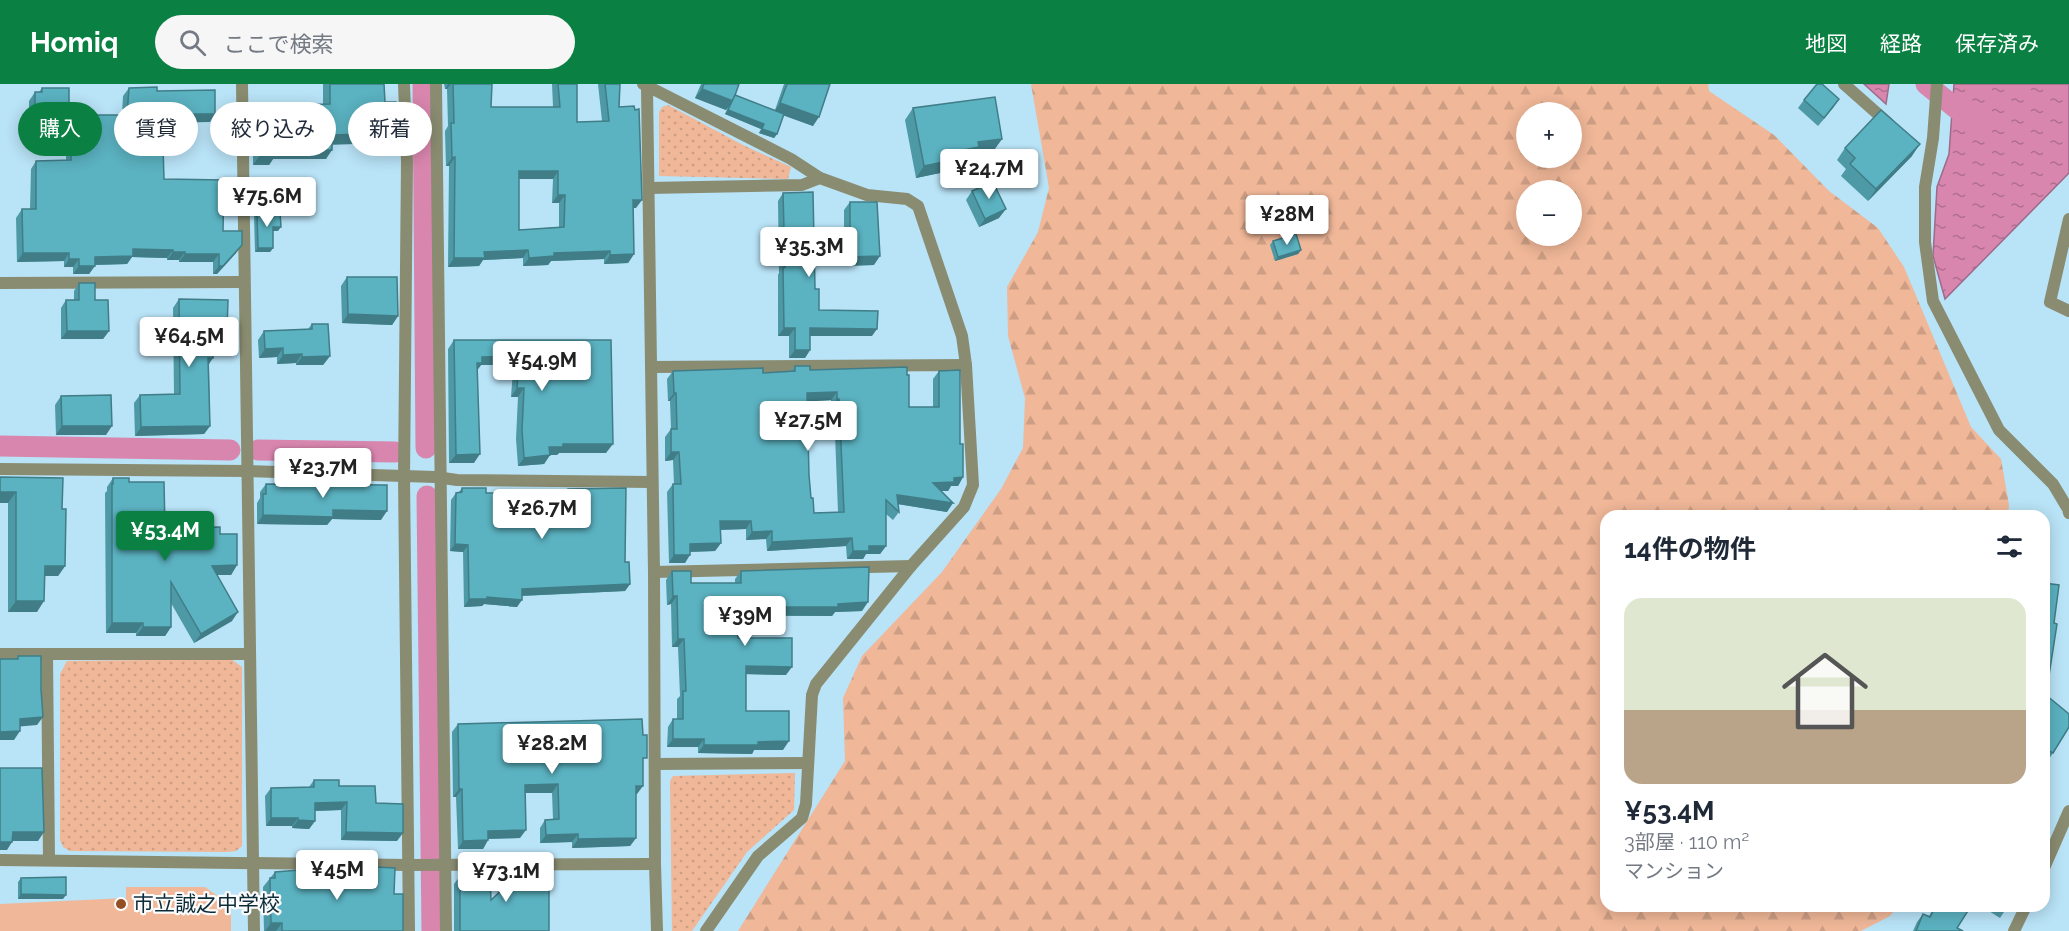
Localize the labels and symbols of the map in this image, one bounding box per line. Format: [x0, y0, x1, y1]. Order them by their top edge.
pin: ¥24.7M [940, 149, 1038, 200]
pin: ¥75.6M [218, 177, 316, 228]
pin: ¥28M [1251, 195, 1323, 246]
pin: ¥35.3M [760, 227, 858, 278]
pin: ¥64.5M [140, 317, 238, 368]
pin: ¥54.9M [493, 341, 591, 392]
pin: ¥27.5M [759, 401, 857, 452]
pin: ¥23.7M [274, 448, 372, 499]
pin: ¥26.7M [493, 489, 591, 540]
pin: ¥53.4M [116, 511, 214, 562]
pin: ¥39M [709, 596, 781, 647]
pin: ¥28.2M [503, 724, 601, 775]
pin: ¥45M [301, 850, 373, 901]
pin: ¥73.1M [457, 852, 555, 903]
place label: 市立誠之中学校 [133, 891, 280, 916]
marker: 市立誠之中学校 [114, 897, 128, 911]

